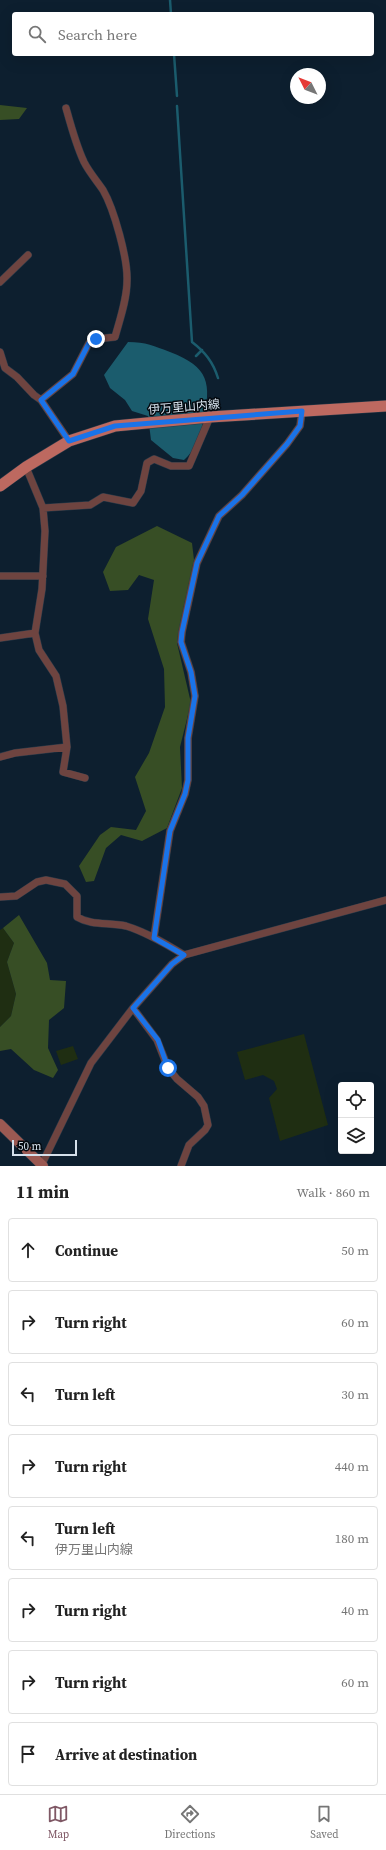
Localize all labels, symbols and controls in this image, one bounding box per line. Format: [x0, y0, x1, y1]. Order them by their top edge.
search box [12, 12, 374, 56]
icon: search [26, 23, 48, 45]
text: Search here [58, 24, 137, 45]
north arrow [290, 68, 326, 104]
route end [87, 330, 105, 348]
street label: 伊万里山内線 [147, 396, 221, 418]
route start [159, 1059, 177, 1077]
map controls [338, 1082, 374, 1154]
button: locate [338, 1082, 374, 1118]
button: layers [338, 1118, 374, 1154]
scale bar [12, 1138, 77, 1157]
text: 50 m [18, 1139, 41, 1154]
text: 11 min [16, 1180, 69, 1204]
text: Walk · 860 m [297, 1184, 370, 1201]
icon: ahead [17, 1239, 39, 1261]
text: Continue [55, 1240, 118, 1261]
text: 50 m [341, 1242, 369, 1259]
icon: right [17, 1311, 39, 1333]
text: Turn right [55, 1312, 127, 1333]
text: 60 m [341, 1314, 369, 1331]
icon: left [17, 1383, 39, 1405]
text: Turn left [55, 1384, 115, 1405]
text: 30 m [341, 1386, 369, 1403]
icon: right [17, 1455, 39, 1477]
text: Turn right [55, 1456, 127, 1477]
text: 440 m [335, 1458, 369, 1475]
text: Turn left [55, 1518, 115, 1539]
icon: left [17, 1527, 39, 1549]
text: 180 m [335, 1530, 369, 1547]
text: 伊万里山内線 [55, 1541, 133, 1558]
icon: right [17, 1599, 39, 1621]
text: Turn right [55, 1600, 127, 1621]
text: 40 m [341, 1602, 369, 1619]
icon: right [17, 1671, 39, 1693]
text: Turn right [55, 1672, 127, 1693]
text: 60 m [341, 1674, 369, 1691]
icon: arrive [17, 1743, 39, 1765]
text: Arrive at destination [55, 1744, 197, 1765]
tab: Map [47, 1803, 69, 1842]
tab: Directions [164, 1803, 215, 1842]
tab: Saved [310, 1803, 339, 1842]

